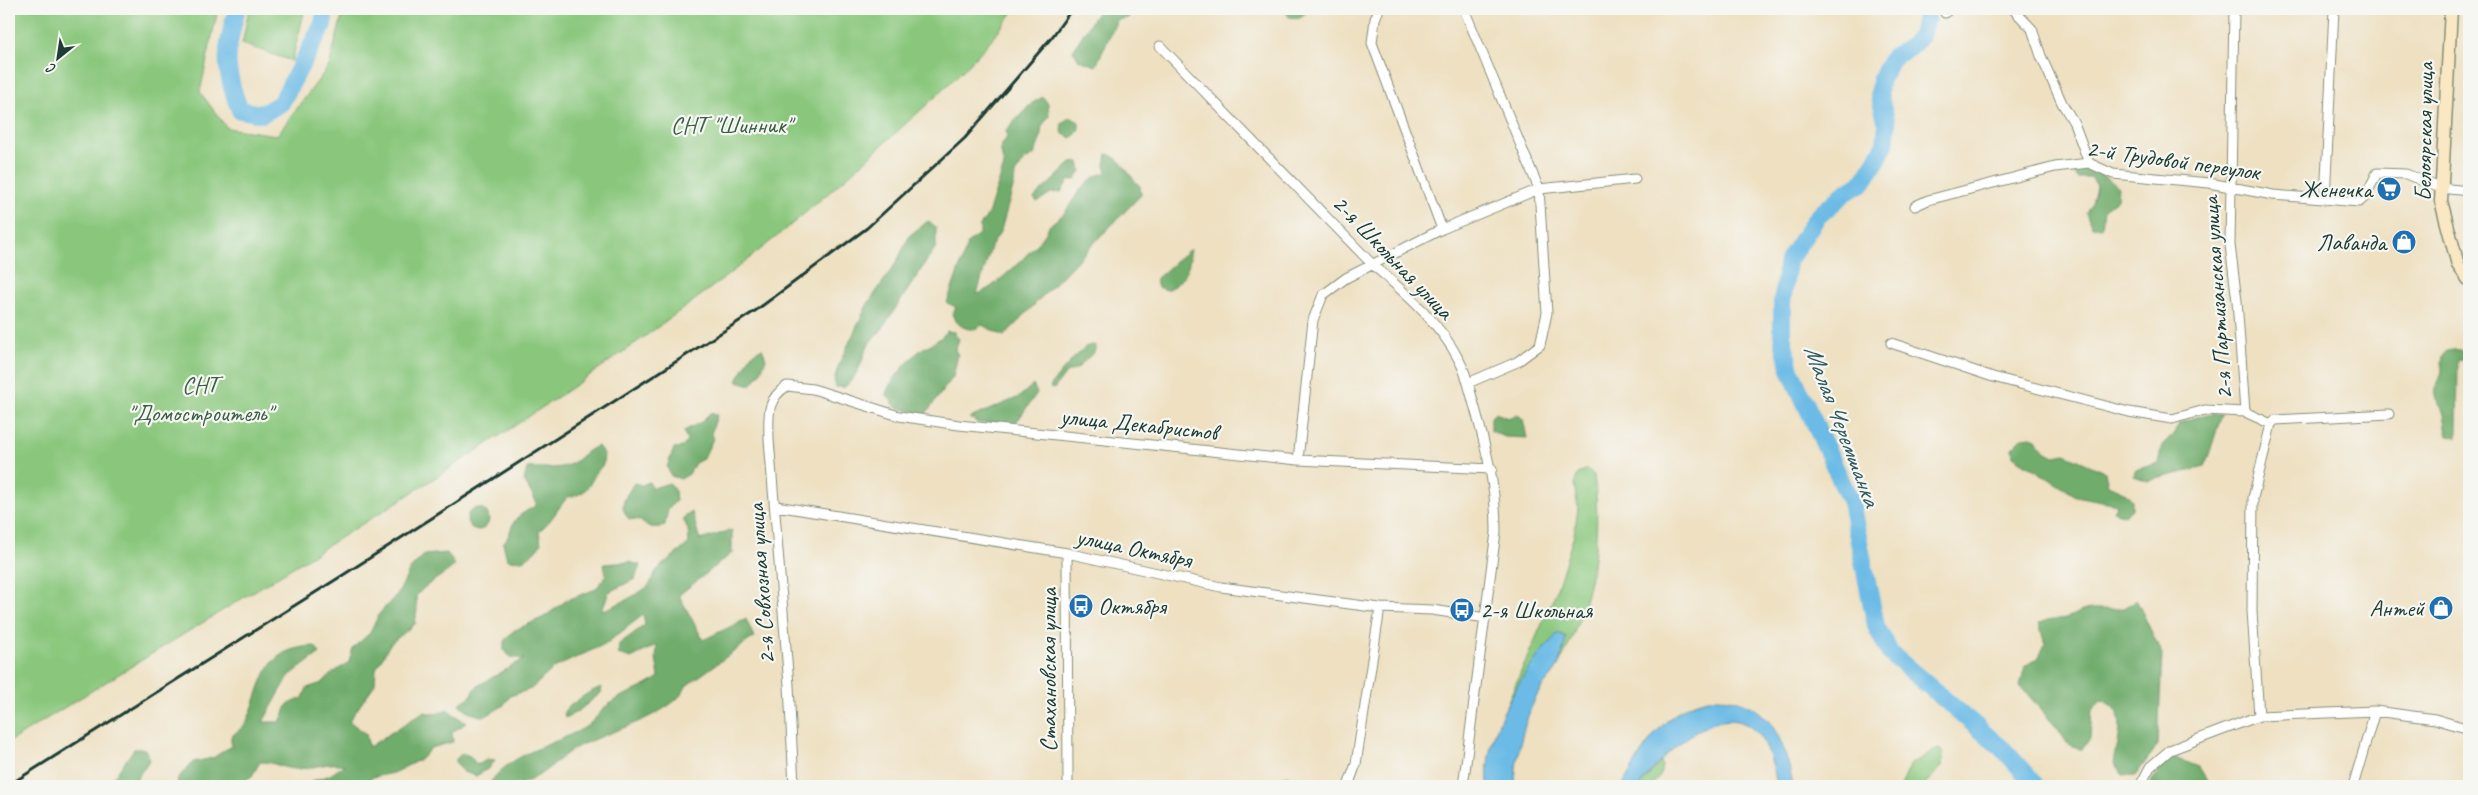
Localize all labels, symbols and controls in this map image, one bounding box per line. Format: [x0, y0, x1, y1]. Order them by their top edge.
north arrow [32, 32, 82, 82]
text: С [43, 59, 59, 78]
street label: Белоярская улица [2408, 61, 2440, 202]
park label: СНТ "Шинник" [671, 110, 797, 140]
street label: 2-й Трудовой переулок [2085, 133, 2264, 187]
place label: Женечка [2299, 174, 2374, 204]
supermarket icon: Женечка [2376, 176, 2402, 202]
street label: 2-я Школьная улица [1326, 188, 1461, 327]
street label: 2-я Партизанская улица [2195, 193, 2239, 401]
place label: Лаванда [2317, 227, 2388, 257]
shop icon: Лаванда [2391, 229, 2417, 255]
water label: Малая Черемшанка [1797, 340, 1888, 512]
park label: СНТ "Домостроитель" [128, 370, 278, 428]
street label: улица Декабристов [1057, 401, 1223, 448]
street label: 2-я Совхозная улица [740, 501, 782, 665]
street label: улица Октября [1072, 521, 1196, 575]
street label: Стахановская улица [1033, 587, 1063, 752]
place label: Октября [1098, 591, 1167, 621]
bus stop icon: Октября [1068, 593, 1094, 619]
place label: Антей [2370, 593, 2426, 623]
place label: 2-я Школьная [1480, 595, 1594, 625]
shop icon: Антей [2428, 595, 2454, 621]
bus stop icon: 2-я Школьная [1449, 597, 1475, 623]

